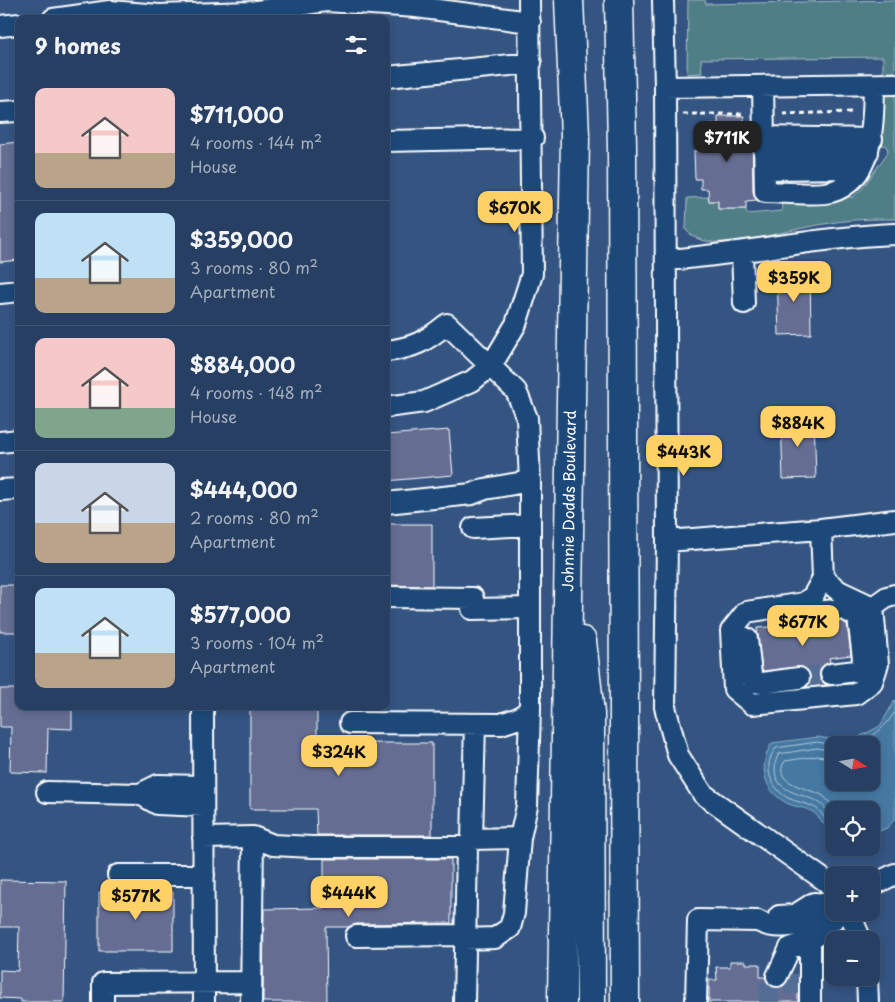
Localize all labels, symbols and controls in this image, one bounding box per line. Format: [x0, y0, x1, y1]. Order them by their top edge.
text: 9 homes [35, 29, 121, 61]
icon: filters [342, 31, 370, 59]
text: $711,000 [190, 98, 284, 130]
icon: home [75, 108, 135, 168]
pin: $711K [692, 120, 762, 163]
text: $711K [704, 125, 750, 149]
text: 4 rooms · 144 m² [190, 130, 322, 154]
text: House [190, 154, 237, 178]
pin: $670K [480, 190, 550, 233]
text: $670K [489, 195, 541, 219]
text: $359,000 [190, 223, 293, 255]
icon: home [75, 233, 135, 293]
text: 3 rooms · 80 m² [190, 255, 318, 279]
pin: $359K [759, 260, 829, 303]
text: $359K [768, 265, 820, 289]
text: Apartment [190, 279, 275, 303]
text: $884,000 [190, 348, 295, 380]
icon: home [75, 358, 135, 418]
text: 4 rooms · 148 m² [190, 380, 323, 404]
text: House [190, 404, 237, 428]
pin: $884K [763, 406, 833, 448]
street label: Johnnie Dodds Boulevard [555, 410, 581, 592]
text: $884K [771, 410, 825, 434]
pin: $443K [649, 434, 719, 477]
text: $443K [657, 439, 711, 463]
text: $444,000 [190, 473, 298, 505]
icon: home [75, 483, 135, 543]
text: 2 rooms · 80 m² [190, 505, 319, 529]
text: Apartment [190, 529, 275, 553]
text: $577,000 [190, 598, 291, 630]
pin: $677K [768, 604, 838, 647]
icon: home [75, 608, 135, 668]
text: $677K [778, 609, 828, 633]
text: 3 rooms · 104 m² [190, 630, 324, 654]
text: Apartment [190, 654, 275, 678]
pin: $324K [304, 734, 374, 777]
north arrow [825, 736, 880, 791]
map controls [825, 736, 880, 986]
text: $324K [312, 739, 366, 763]
button: locate [825, 801, 880, 856]
button: + [825, 866, 880, 921]
pin: $444K [314, 876, 384, 918]
pin: $577K [101, 878, 171, 921]
text: $444K [322, 880, 376, 904]
text: $577K [111, 883, 161, 907]
button: − [825, 931, 880, 986]

